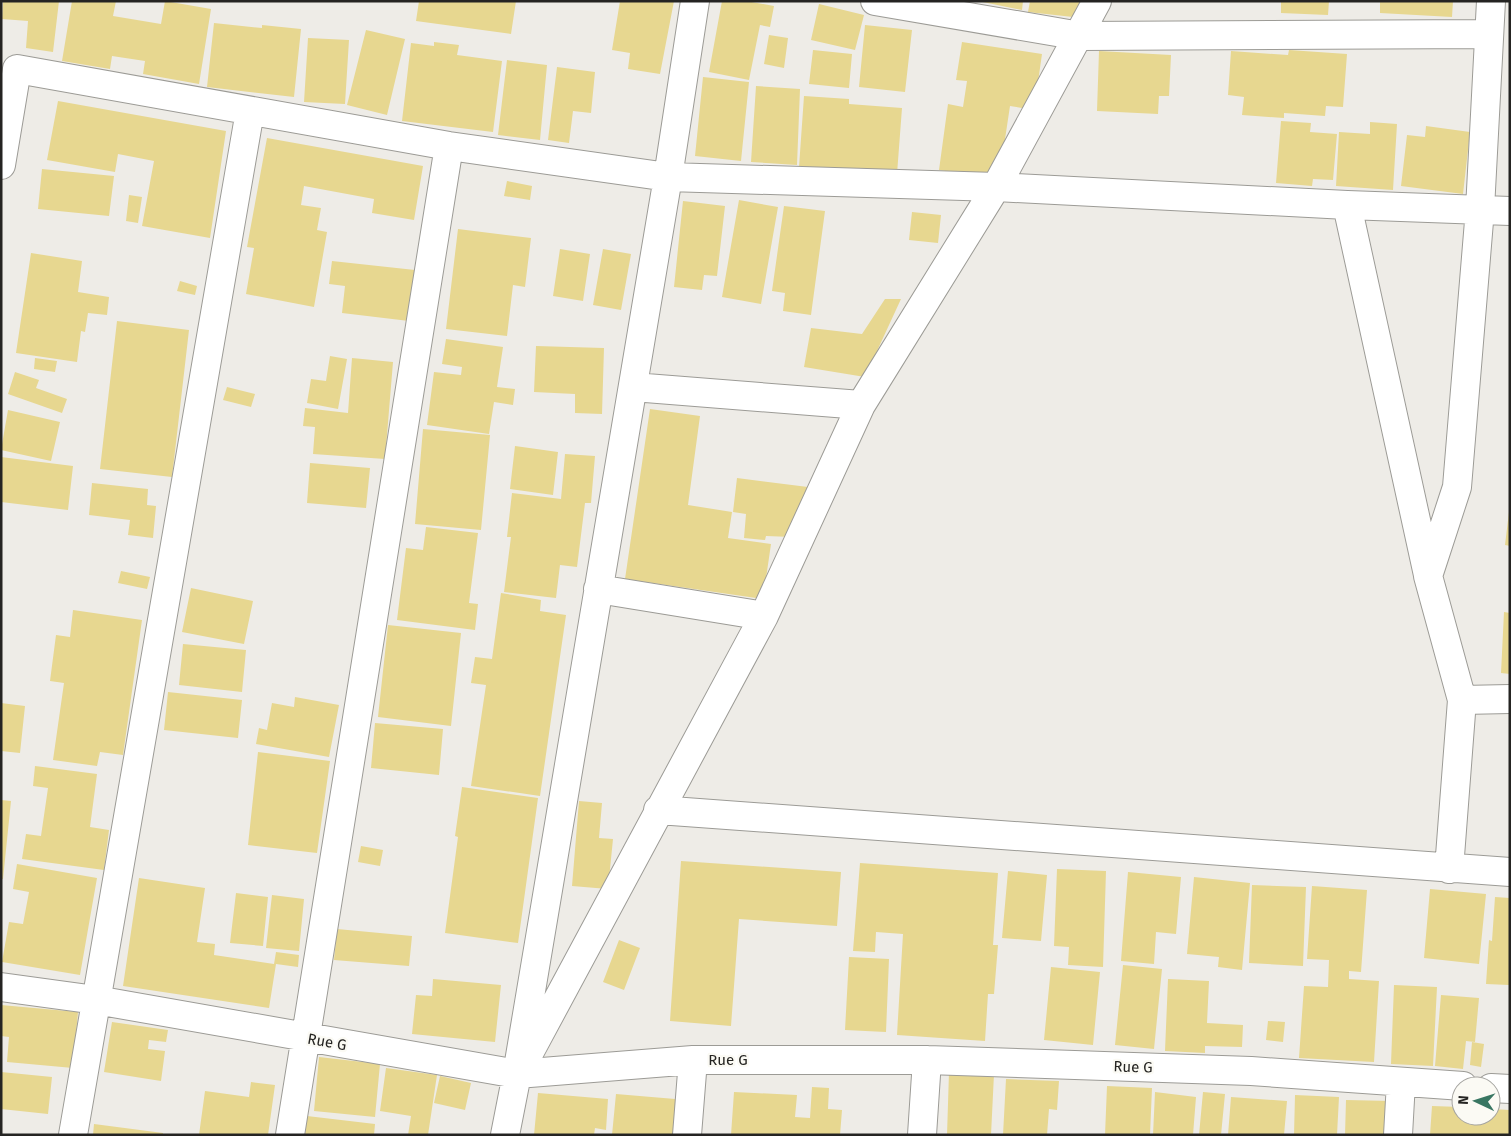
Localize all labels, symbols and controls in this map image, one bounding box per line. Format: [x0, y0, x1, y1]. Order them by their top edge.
street label: Rue G [306, 1030, 348, 1054]
street label: Rue G [708, 1051, 748, 1069]
street label: Rue G [1113, 1057, 1153, 1077]
north arrow [1451, 1076, 1501, 1126]
text: N [1455, 1095, 1472, 1105]

